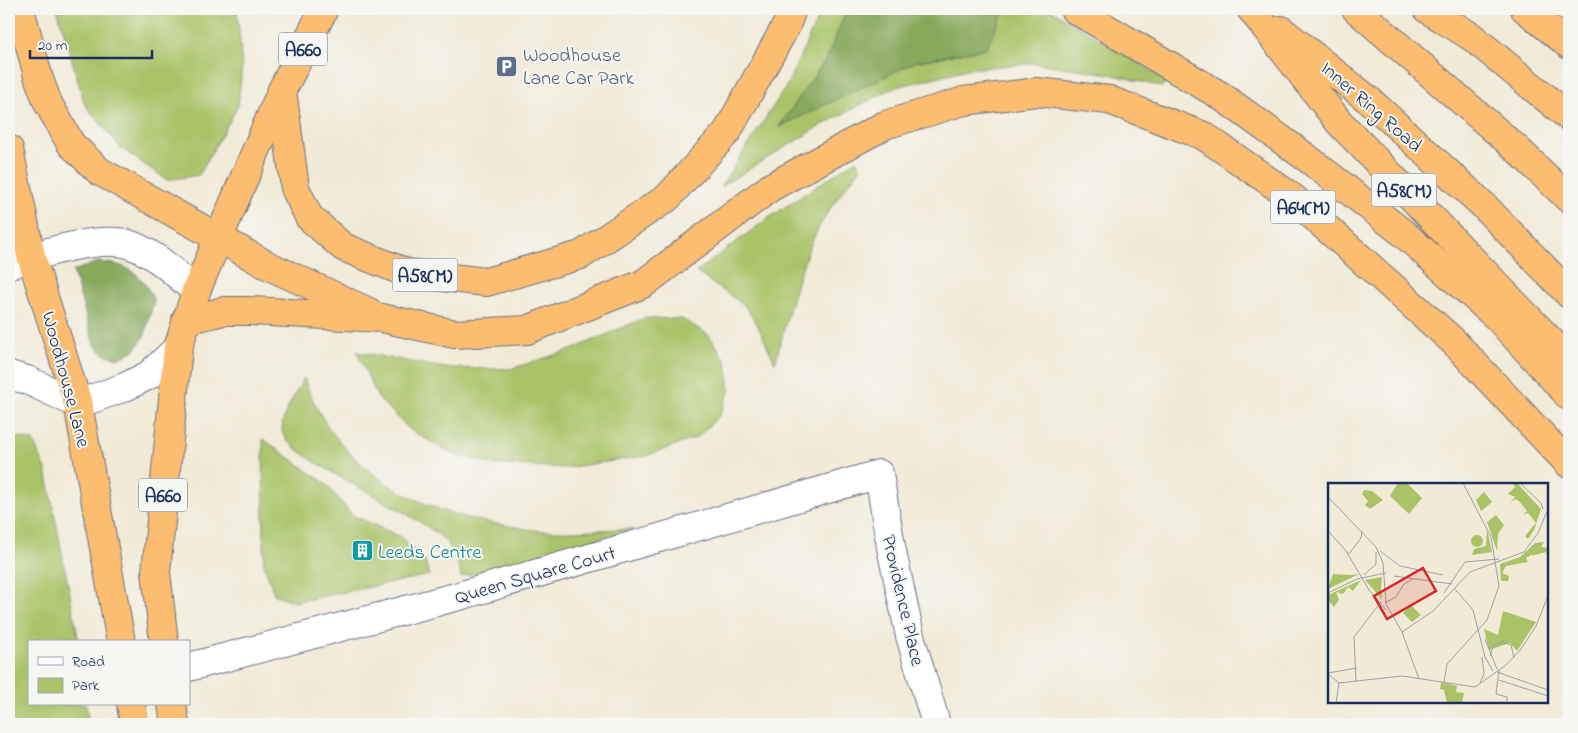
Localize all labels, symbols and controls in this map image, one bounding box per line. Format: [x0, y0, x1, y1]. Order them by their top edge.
scale bar [30, 28, 152, 60]
road number: A660 [279, 33, 327, 66]
text: 20 m [38, 35, 68, 57]
place label: Woodhouse Lane Car Park [523, 42, 634, 94]
parking icon: Woodhouse Lane Car Park [495, 54, 519, 78]
street label: Inner Ring Road [1312, 55, 1428, 161]
road number: A58(M) [1372, 174, 1436, 206]
road number: A64(M) [1270, 190, 1336, 223]
road number: A58(M) [392, 258, 458, 292]
street label: Woodhouse Lane [32, 308, 97, 451]
road number: A660 [139, 478, 187, 512]
inset map [1328, 483, 1548, 703]
street label: Providence Place [872, 532, 931, 669]
building icon: Leeds Centre [350, 539, 374, 563]
place label: Leeds Centre [378, 539, 481, 568]
street label: Queen Square Court [452, 539, 620, 613]
legend [28, 640, 190, 706]
text: Road [72, 651, 105, 673]
text: Park [72, 675, 100, 697]

